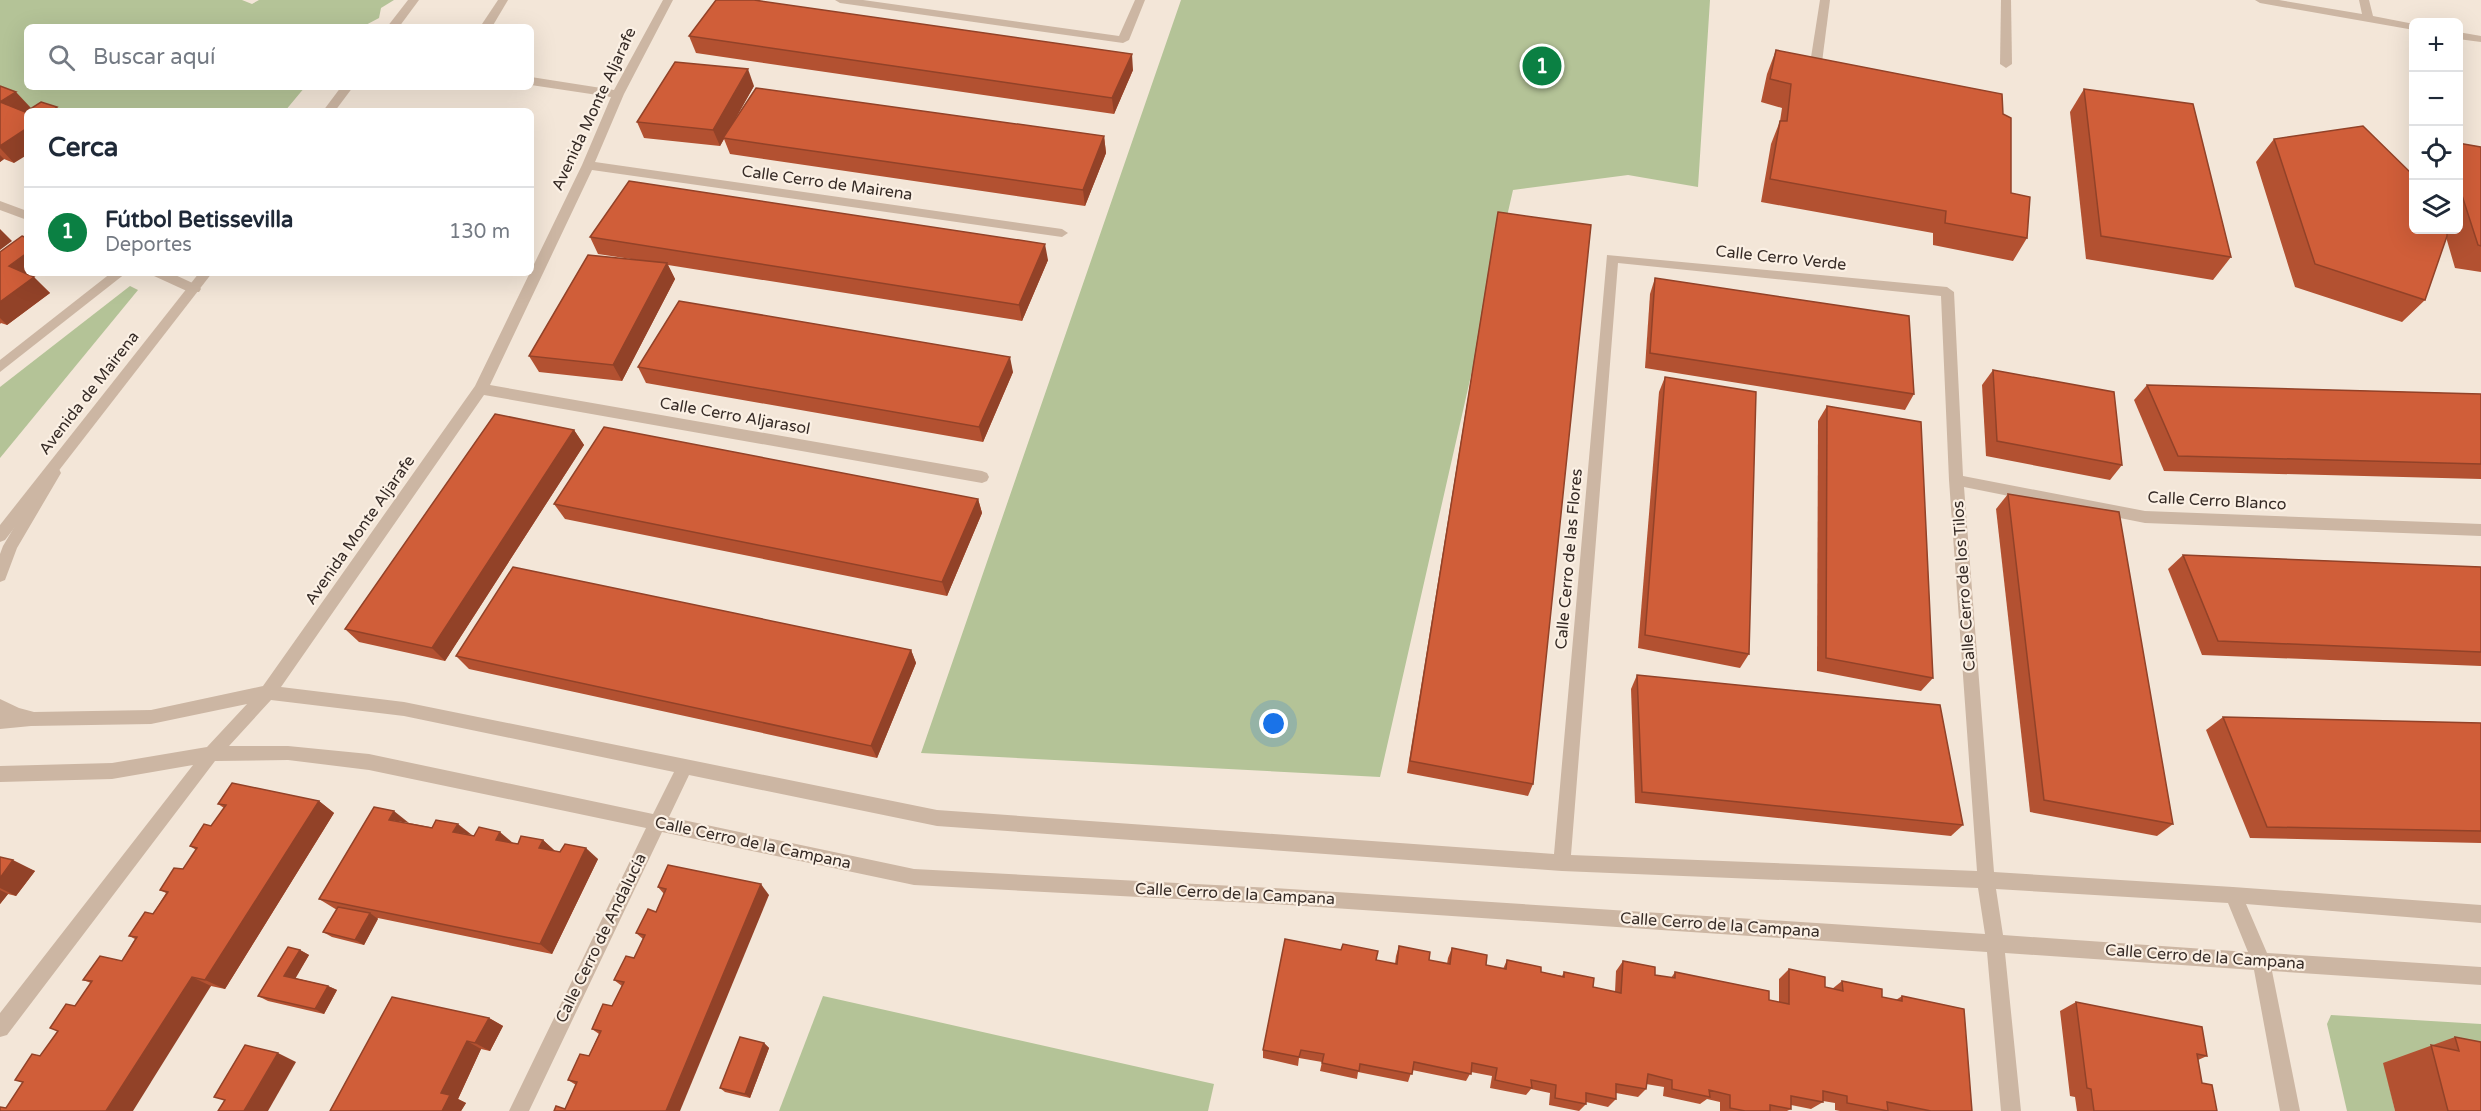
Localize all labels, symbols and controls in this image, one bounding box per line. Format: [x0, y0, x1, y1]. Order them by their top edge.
map controls [2409, 18, 2463, 234]
button: + [2409, 18, 2463, 72]
search box [24, 24, 534, 90]
street label: Avenida Monte Aljarafe [547, 24, 641, 194]
icon: search [45, 41, 78, 74]
text: Buscar aquí [93, 44, 215, 70]
pin: 1 [1522, 44, 1562, 88]
button: − [2409, 72, 2463, 126]
button: locate [2409, 126, 2463, 180]
text: Cerca [48, 132, 118, 163]
street label: Calle Cerro de Mairena [740, 161, 914, 205]
button: layers [2409, 180, 2463, 234]
text: Fútbol Betissevilla [105, 207, 293, 233]
text: 1 [61, 220, 74, 244]
text: 130 m [449, 220, 510, 244]
text: Deportes [105, 233, 192, 257]
street label: Calle Cerro Verde [1715, 241, 1847, 275]
street label: Avenida de Mairena [35, 327, 143, 459]
street label: Calle Cerro Aljarasol [658, 393, 812, 439]
street label: Avenida Monte Aljarafe [301, 451, 419, 609]
street label: Calle Cerro de las Flores [1551, 468, 1587, 650]
street label: Calle Cerro Blanco [2147, 487, 2287, 515]
street label: Calle Cerro de los Tilos [1948, 500, 1980, 672]
your location [1259, 709, 1288, 738]
street label: Calle Cerro de la Campana [653, 812, 853, 874]
street label: Calle Cerro de Andalucía [551, 850, 651, 1026]
street label: Calle Cerro de la Campana [1135, 879, 1335, 909]
street label: Calle Cerro de la Campana [1619, 908, 1821, 942]
street label: Calle Cerro de la Campana [2104, 940, 2306, 974]

